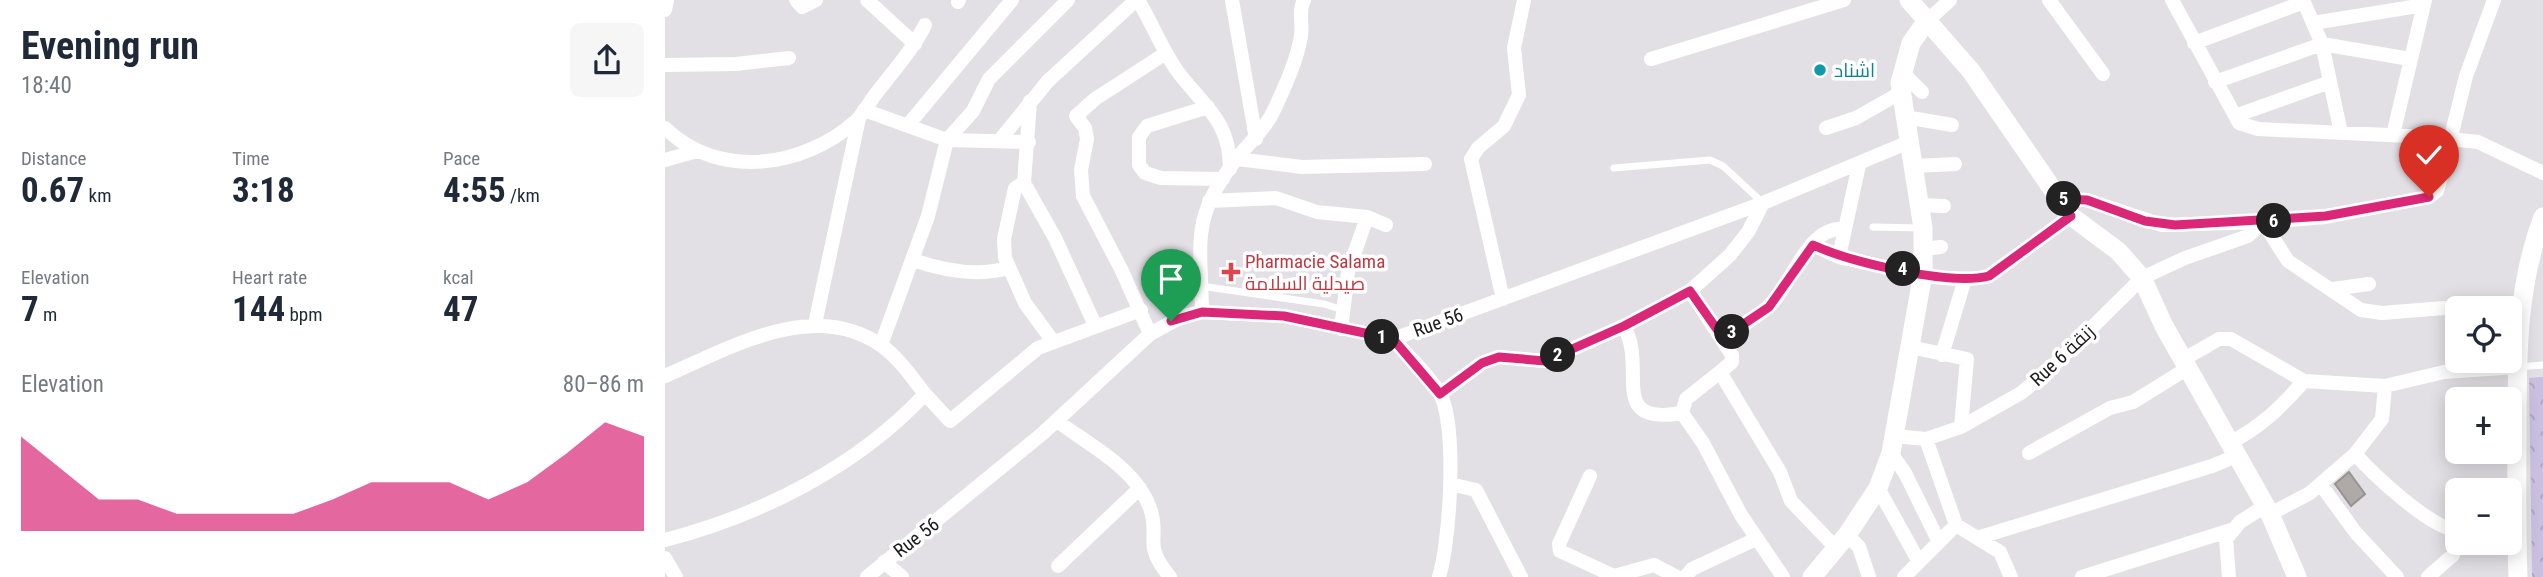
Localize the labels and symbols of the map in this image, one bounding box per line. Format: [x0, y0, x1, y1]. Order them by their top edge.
place label: اشناد [1834, 59, 1875, 82]
marker: اشناد [1812, 62, 1828, 78]
pin [2399, 125, 2459, 197]
pin: 5 [2047, 182, 2081, 216]
pin: 6 [2257, 204, 2291, 238]
pin [1141, 249, 1201, 321]
place label: Pharmacie Salama صيدلية السلامة [1245, 250, 1385, 295]
pin: 4 [1885, 252, 1921, 286]
marker: Pharmacie Salama صيدلية السلامة [1223, 264, 1239, 280]
street label: Rue 56 [1410, 303, 1466, 342]
pin: 3 [1715, 314, 1749, 350]
pin: 1 [1365, 320, 1399, 354]
street label: Rue 6 زنقة [2025, 320, 2099, 391]
pin: 2 [1541, 338, 1575, 372]
street label: Rue 56 [889, 513, 944, 562]

